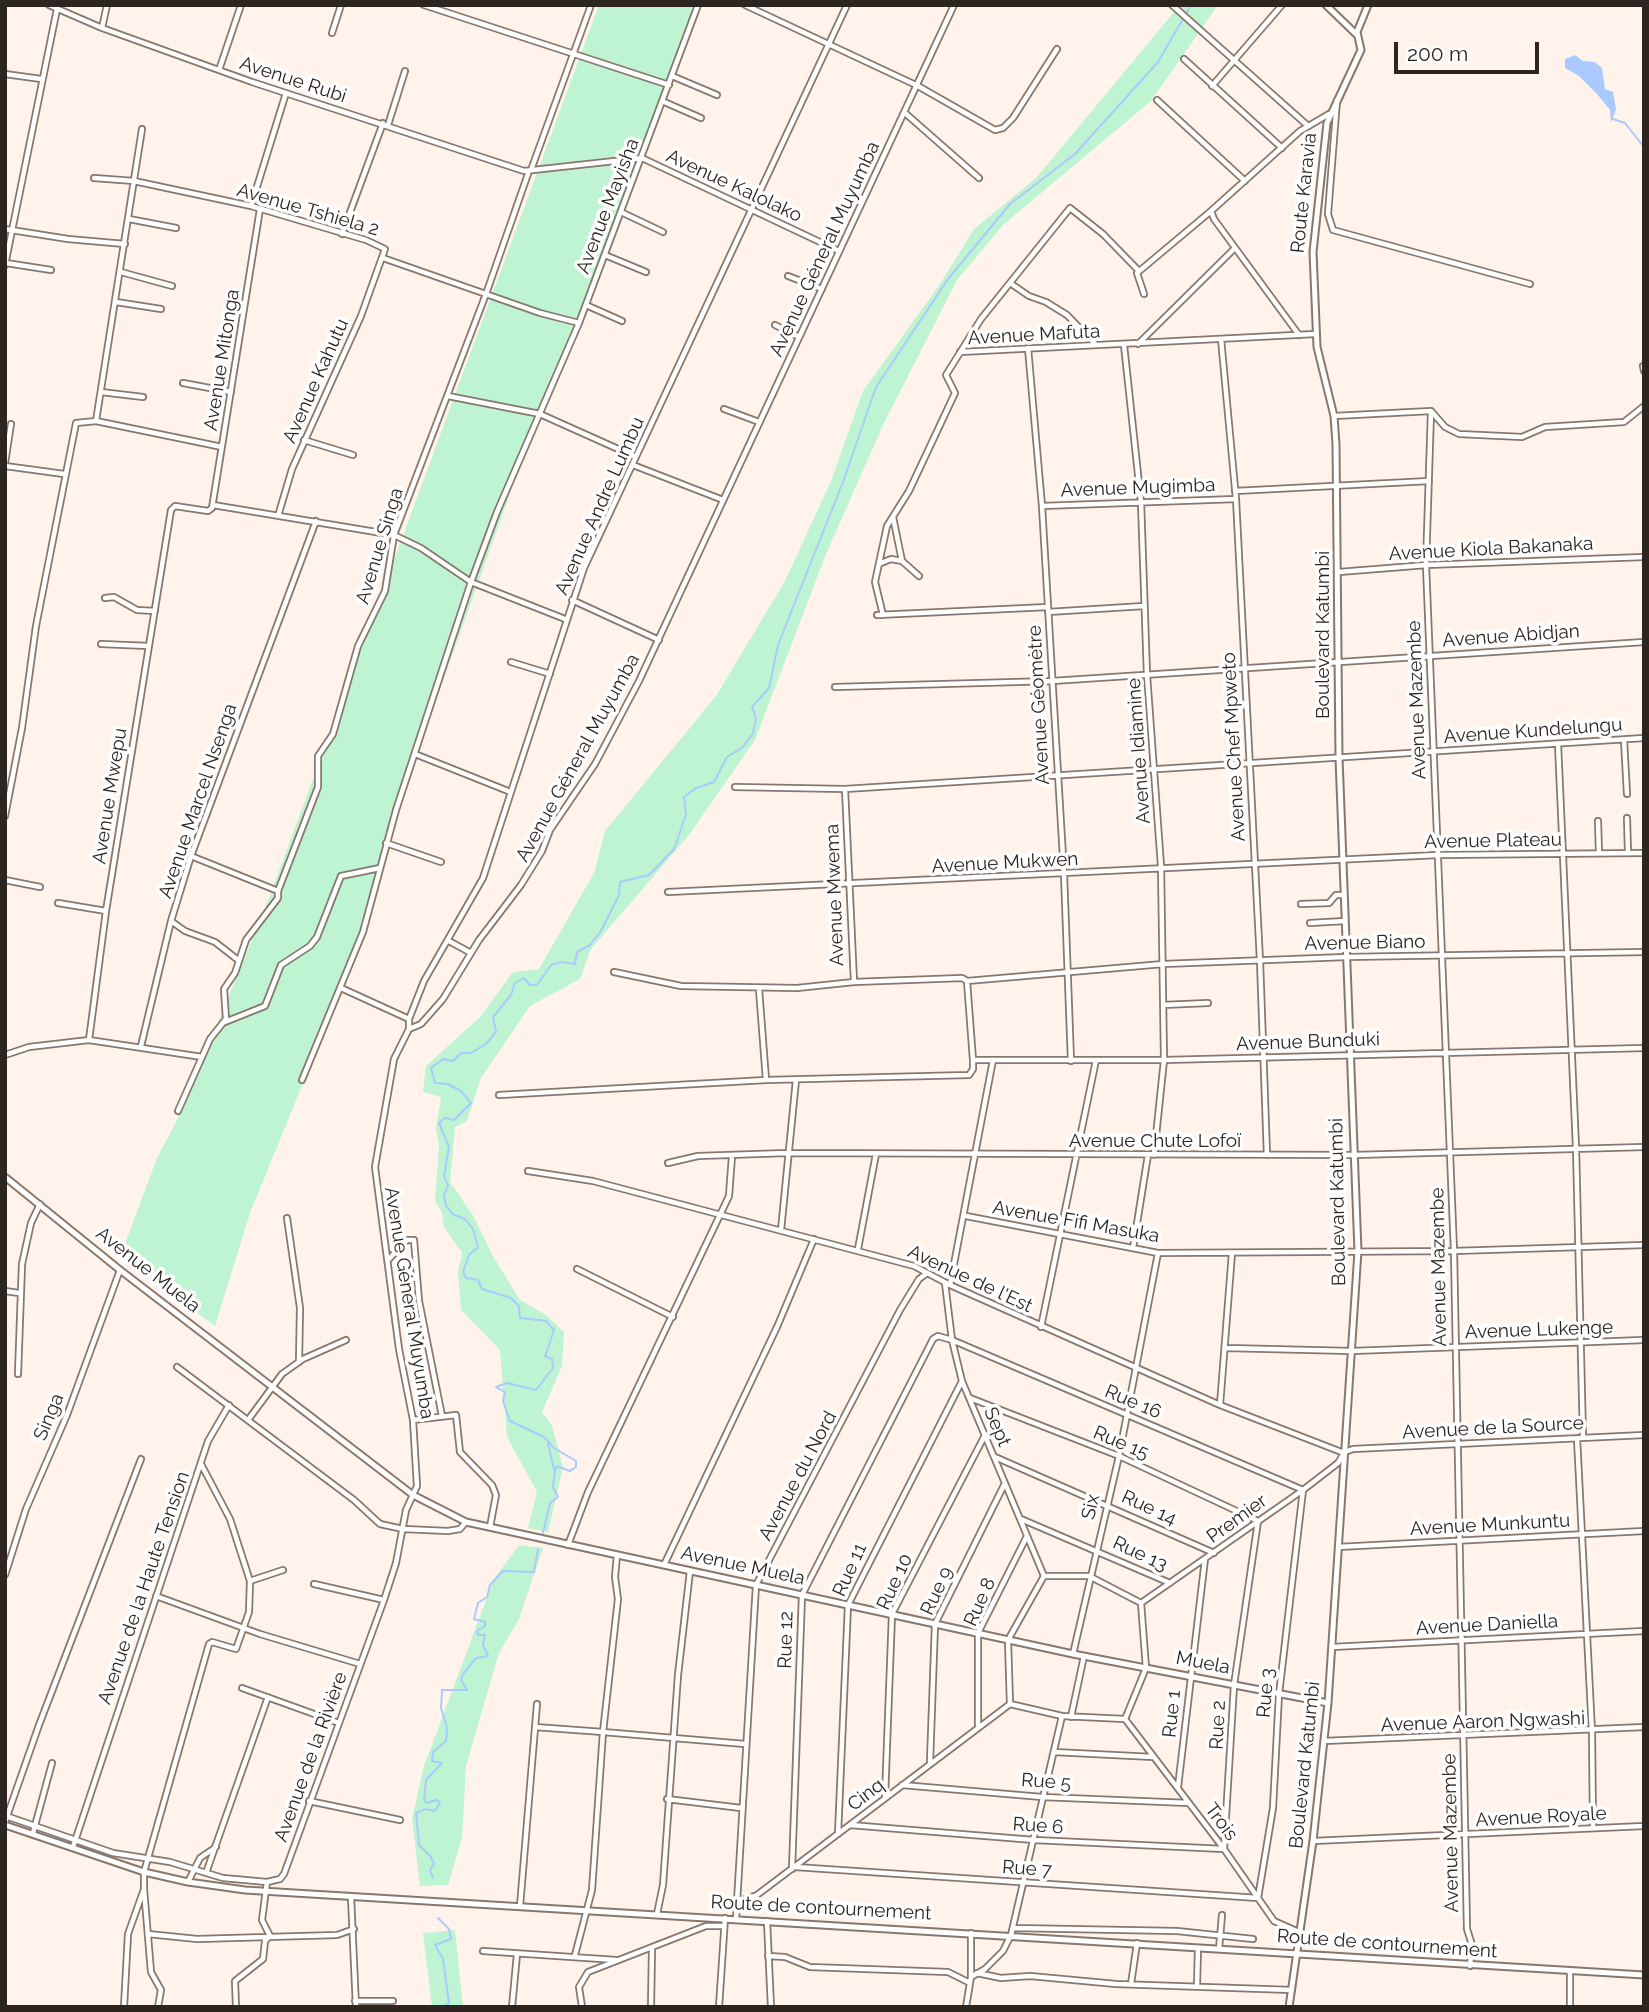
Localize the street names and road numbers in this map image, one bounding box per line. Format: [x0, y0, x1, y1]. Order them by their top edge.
street label: Avenue Rubi [237, 52, 349, 108]
street label: Route Karavia [1286, 132, 1322, 254]
street label: Avenue Mayisha [572, 135, 644, 277]
street label: Avenue Géneral Muyumba [765, 138, 885, 360]
street label: Avenue Kalolako [663, 145, 805, 227]
street label: Avenue Tshiela 2 [234, 179, 382, 241]
street label: Avenue Mitonga [200, 288, 244, 432]
street label: Avenue Kahutu [278, 315, 354, 447]
street label: Avenue Mafuta [967, 320, 1101, 350]
street label: Avenue Andre Lumbu [550, 413, 650, 599]
street label: Avenue Mugimba [1060, 474, 1216, 502]
street label: Avenue Singa [352, 485, 408, 607]
street label: Avenue Kiola Bakanaka [1388, 532, 1594, 566]
street label: Boulevard Katumbi [1312, 551, 1334, 719]
street label: Avenue Mazembe [1403, 620, 1431, 780]
street label: Avenue Abidjan [1441, 620, 1581, 652]
street label: Avenue Géomètre [1023, 625, 1055, 785]
street label: Avenue Géneral Muyumba [511, 650, 645, 866]
street label: Avenue Chef Mpweto [1218, 652, 1250, 842]
street label: Avenue Idiamine [1123, 677, 1155, 825]
street label: Avenue Marcel Nsenga [154, 701, 242, 901]
street label: Avenue Kundelungu [1443, 713, 1623, 749]
street label: Avenue Mwepu [88, 726, 132, 866]
street label: Avenue Mwema [821, 824, 849, 966]
street label: Avenue Plateau [1424, 828, 1562, 854]
street label: Avenue Mukwen [931, 848, 1079, 878]
street label: Avenue Biano [1304, 931, 1426, 955]
street label: Avenue Bunduki [1236, 1028, 1380, 1056]
street label: Boulevard Katumbi [1325, 1118, 1351, 1286]
street label: Avenue Chute Lofoï [1069, 1130, 1241, 1152]
street label: Avenue Géneral Muyumba [379, 1185, 439, 1421]
street label: Avenue Mazembe [1426, 1187, 1452, 1347]
street label: Avenue Fifi Masuka [991, 1196, 1161, 1248]
street label: Avenue Muela [91, 1222, 205, 1318]
street label: Avenue de l'Est [904, 1240, 1036, 1318]
street label: Avenue Lukenge [1464, 1316, 1614, 1344]
street label: Rue 16 [1101, 1380, 1165, 1424]
street label: Singa [29, 1390, 69, 1444]
street label: Sept [979, 1404, 1015, 1450]
street label: Avenue du Nord [754, 1407, 842, 1545]
street label: Avenue de la Source [1402, 1412, 1584, 1444]
street label: Rue 15 [1090, 1421, 1152, 1465]
street label: Avenue de la Haute Tension [93, 1469, 195, 1707]
street label: Rue 14 [1118, 1485, 1180, 1531]
street label: Premier [1202, 1490, 1272, 1548]
street label: Six [1077, 1492, 1105, 1522]
street label: Avenue Munkuntu [1409, 1509, 1571, 1541]
street label: Rue 13 [1109, 1531, 1171, 1577]
street label: Rue 11 [828, 1540, 872, 1600]
street label: Avenue Muela [679, 1542, 807, 1590]
street label: Rue 10 [872, 1550, 918, 1614]
street label: Rue 9 [916, 1563, 958, 1619]
street label: Rue 8 [959, 1574, 1001, 1630]
street label: Avenue Daniella [1415, 1610, 1559, 1640]
street label: Rue 12 [774, 1611, 798, 1669]
street label: Muela [1174, 1647, 1232, 1679]
street label: Rue 3 [1252, 1667, 1280, 1719]
street label: Avenue de la Rivière [270, 1669, 352, 1845]
street label: Boulevard Katumbi [1285, 1680, 1325, 1850]
street label: Rue 1 [1158, 1689, 1186, 1739]
street label: Rue 2 [1205, 1700, 1231, 1750]
street label: Avenue Aaron Ngwashi [1380, 1707, 1586, 1737]
street label: Avenue Mazembe [1438, 1753, 1464, 1913]
street label: Rue 5 [1020, 1769, 1072, 1795]
street label: Cinq [843, 1774, 889, 1816]
street label: Trois [1200, 1799, 1242, 1845]
street label: Avenue Royale [1475, 1802, 1607, 1832]
street label: Rue 6 [1012, 1813, 1064, 1839]
street label: Rue 7 [1001, 1856, 1053, 1882]
street label: Route de contournement [710, 1891, 932, 1925]
street label: Route de contournement [1276, 1925, 1498, 1963]

